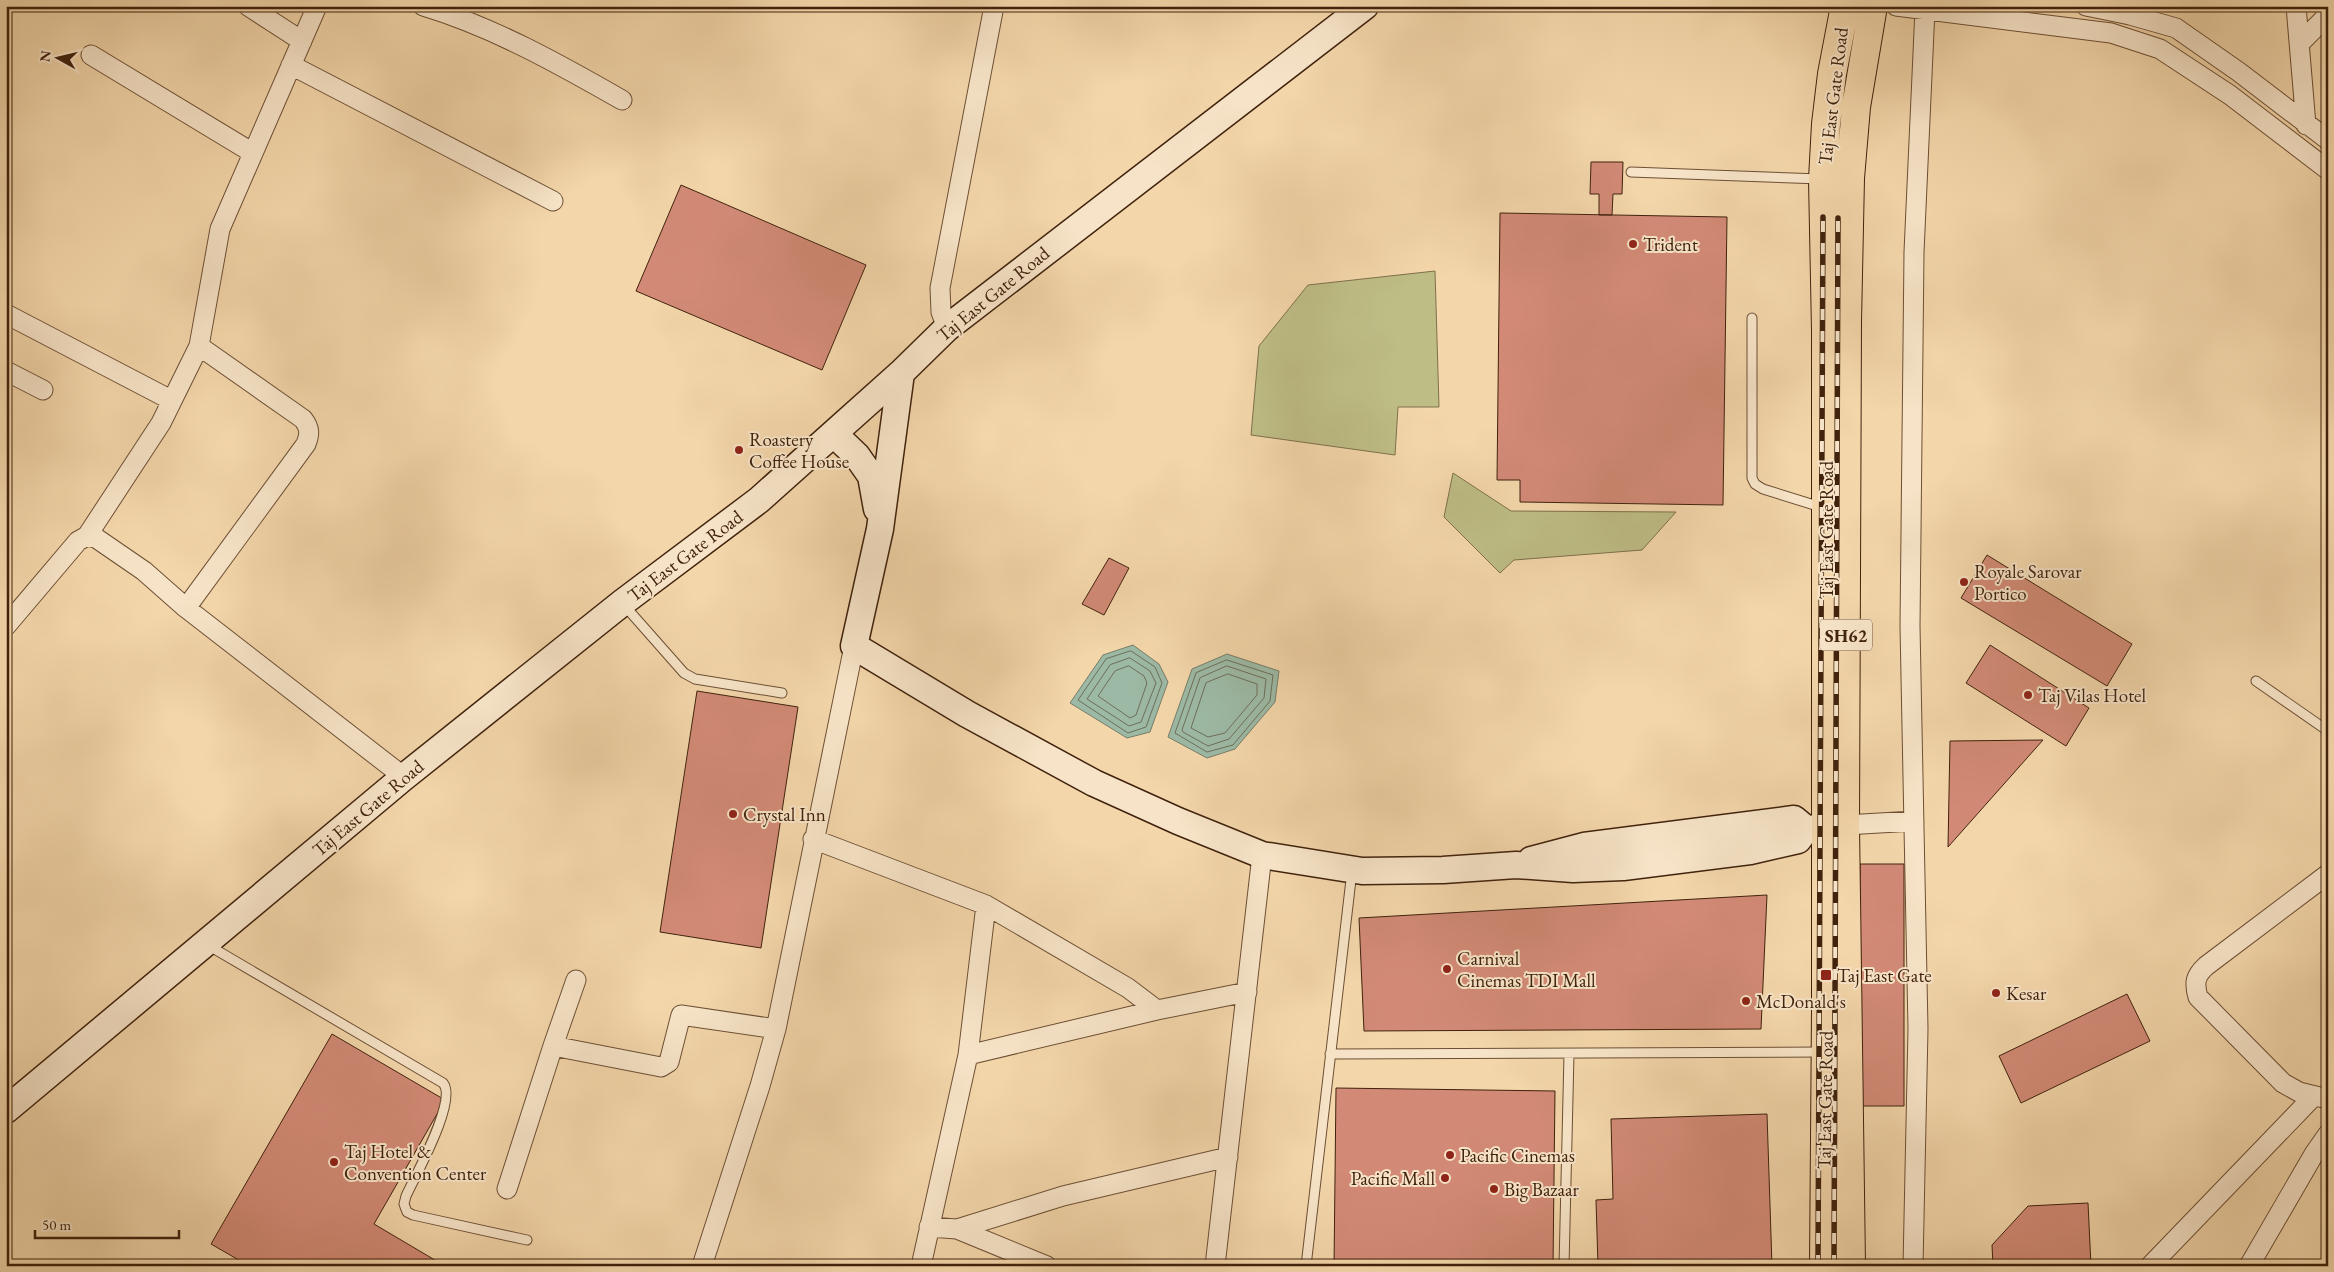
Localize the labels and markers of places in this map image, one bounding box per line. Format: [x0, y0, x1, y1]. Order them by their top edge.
place label: Trident [1643, 232, 1698, 257]
marker: Trident [1627, 238, 1639, 250]
place label: Roastery Coffee House [749, 427, 849, 474]
marker: Roastery Coffee House [733, 444, 745, 456]
place label: Royale Sarovar Portico [1974, 559, 2082, 606]
marker: Royale Sarovar Portico [1958, 576, 1970, 588]
place label: Taj Vilas Hotel [2038, 683, 2147, 708]
marker: Taj Vilas Hotel [2022, 689, 2034, 701]
place label: Crystal Inn [743, 802, 826, 827]
marker: Crystal Inn [727, 808, 739, 820]
place label: Carnival Cinemas TDI Mall [1457, 946, 1596, 993]
marker: Carnival Cinemas TDI Mall [1441, 963, 1453, 975]
place label: Taj East Gate [1837, 963, 1932, 988]
marker: Taj East Gate [1819, 968, 1833, 982]
place label: Kesar [2006, 981, 2047, 1006]
marker: Kesar [1990, 987, 2002, 999]
place label: McDonald's [1756, 989, 1846, 1014]
marker: McDonald's [1740, 995, 1752, 1007]
place label: Taj Hotel & Convention Center [344, 1139, 487, 1186]
place label: Pacific Cinemas [1460, 1143, 1575, 1168]
marker: Pacific Cinemas [1444, 1149, 1456, 1161]
marker: Taj Hotel & Convention Center [328, 1156, 340, 1168]
place label: Pacific Mall [1351, 1166, 1435, 1191]
marker: Pacific Mall [1439, 1172, 1451, 1184]
place label: Big Bazaar [1504, 1177, 1580, 1202]
marker: Big Bazaar [1488, 1183, 1500, 1195]

